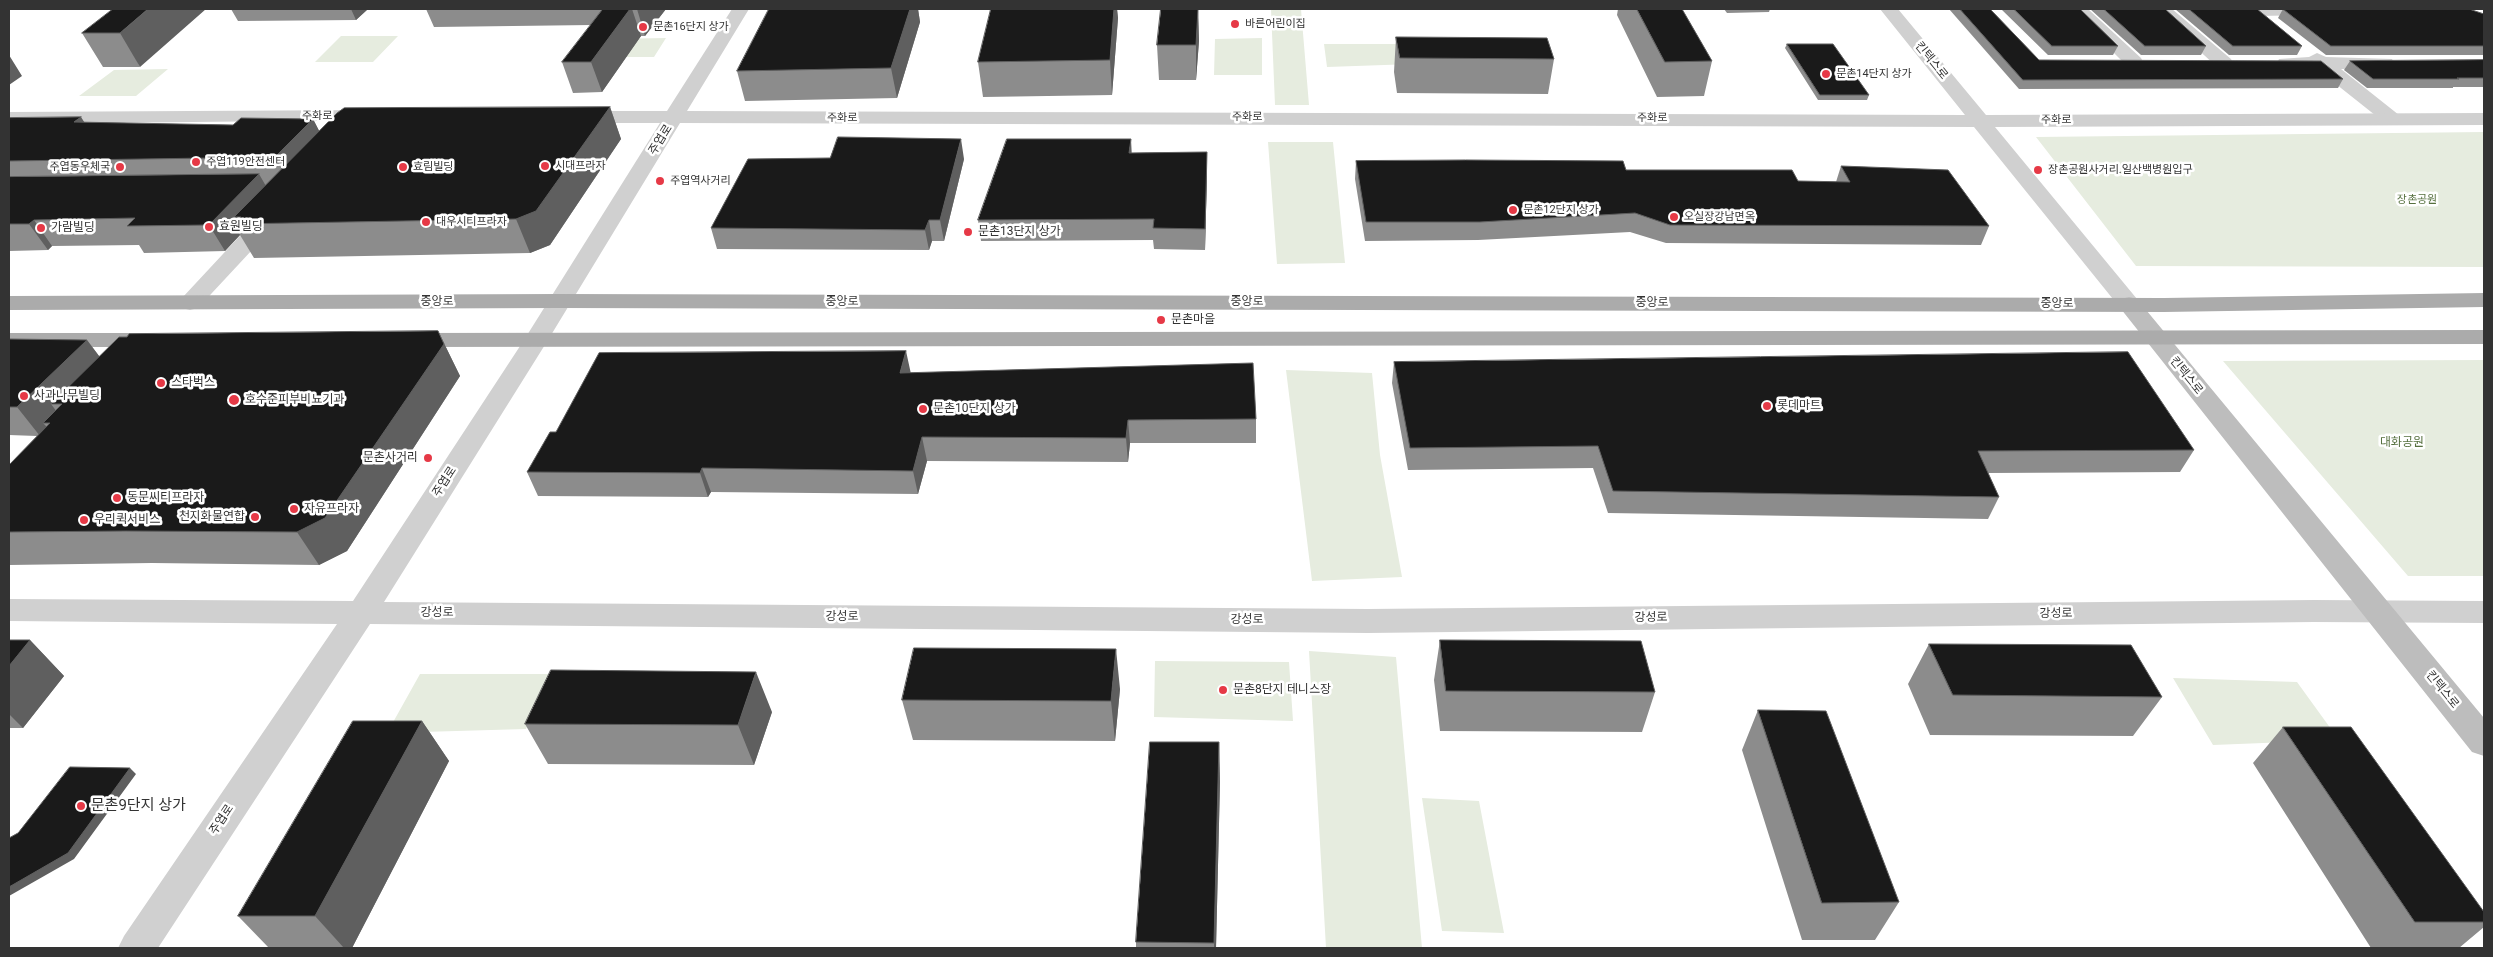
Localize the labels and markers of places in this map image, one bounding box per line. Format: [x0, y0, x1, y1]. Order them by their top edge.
place label: 바른어린이집 [1245, 17, 1306, 31]
marker: 바른어린이집 [1229, 18, 1241, 30]
place label: 문촌16단지 상가 [653, 20, 729, 34]
marker: 문촌16단지 상가 [637, 21, 649, 33]
place label: 문촌14단지 상가 [1836, 67, 1912, 81]
marker: 문촌14단지 상가 [1820, 68, 1832, 80]
place label: 주엽119안전센터 [206, 155, 285, 169]
marker: 주엽119안전센터 [190, 156, 202, 168]
place label: 시대프라자 [555, 159, 606, 173]
place label: 주엽동우체국 [49, 160, 110, 174]
place label: 효림빌딩 [413, 160, 453, 174]
marker: 시대프라자 [539, 160, 551, 172]
marker: 주엽동우체국 [114, 161, 126, 173]
marker: 효림빌딩 [397, 161, 409, 173]
place label: 장촌공원사거리.일산백병원입구 [2048, 163, 2193, 177]
marker: 장촌공원사거리.일산백병원입구 [2032, 164, 2044, 176]
place label: 주엽역사거리 [670, 174, 731, 188]
marker: 주엽역사거리 [654, 175, 666, 187]
place label: 문촌12단지 상가 [1523, 203, 1599, 217]
marker: 문촌12단지 상가 [1507, 204, 1519, 216]
place label: 오실장강남면옥 [1684, 210, 1755, 224]
marker: 오실장강남면옥 [1668, 211, 1680, 223]
place label: 대우시티프라자 [436, 215, 507, 229]
marker: 대우시티프라자 [420, 216, 432, 228]
place label: 효원빌딩 [219, 220, 263, 234]
place label: 가람빌딩 [51, 221, 95, 235]
marker: 효원빌딩 [203, 221, 215, 233]
marker: 가람빌딩 [35, 222, 47, 234]
place label: 문촌13단지 상가 [978, 225, 1061, 239]
marker: 문촌13단지 상가 [962, 226, 974, 238]
place label: 문촌마을 [1171, 313, 1215, 327]
marker: 문촌마을 [1155, 314, 1167, 326]
place label: 스타벅스 [171, 376, 215, 390]
marker: 스타벅스 [155, 377, 167, 389]
place label: 사과나무빌딩 [34, 389, 100, 403]
marker: 사과나무빌딩 [18, 390, 30, 402]
marker: 호수준피부비뇨기과 [227, 393, 241, 407]
place label: 호수준피부비뇨기과 [245, 393, 344, 407]
place label: 롯데마트 [1777, 399, 1821, 413]
marker: 롯데마트 [1761, 400, 1773, 412]
place label: 문촌10단지 상가 [933, 402, 1016, 416]
marker: 문촌10단지 상가 [917, 403, 929, 415]
place label: 문촌사거리 [363, 451, 418, 465]
marker: 문촌사거리 [422, 452, 434, 464]
place label: 동문씨티프라자 [127, 491, 204, 505]
marker: 동문씨티프라자 [111, 492, 123, 504]
place label: 자유프라자 [304, 502, 359, 516]
marker: 자유프라자 [288, 503, 300, 515]
place label: 천지화물연합 [179, 510, 245, 524]
marker: 천지화물연합 [249, 511, 261, 523]
place label: 우리퀵서비스 [94, 513, 160, 527]
marker: 우리퀵서비스 [78, 514, 90, 526]
place label: 문촌8단지 테니스장 [1233, 683, 1331, 697]
marker: 문촌8단지 테니스장 [1217, 684, 1229, 696]
place label: 문촌9단지 상가 [91, 797, 186, 815]
marker: 문촌9단지 상가 [75, 800, 87, 812]

